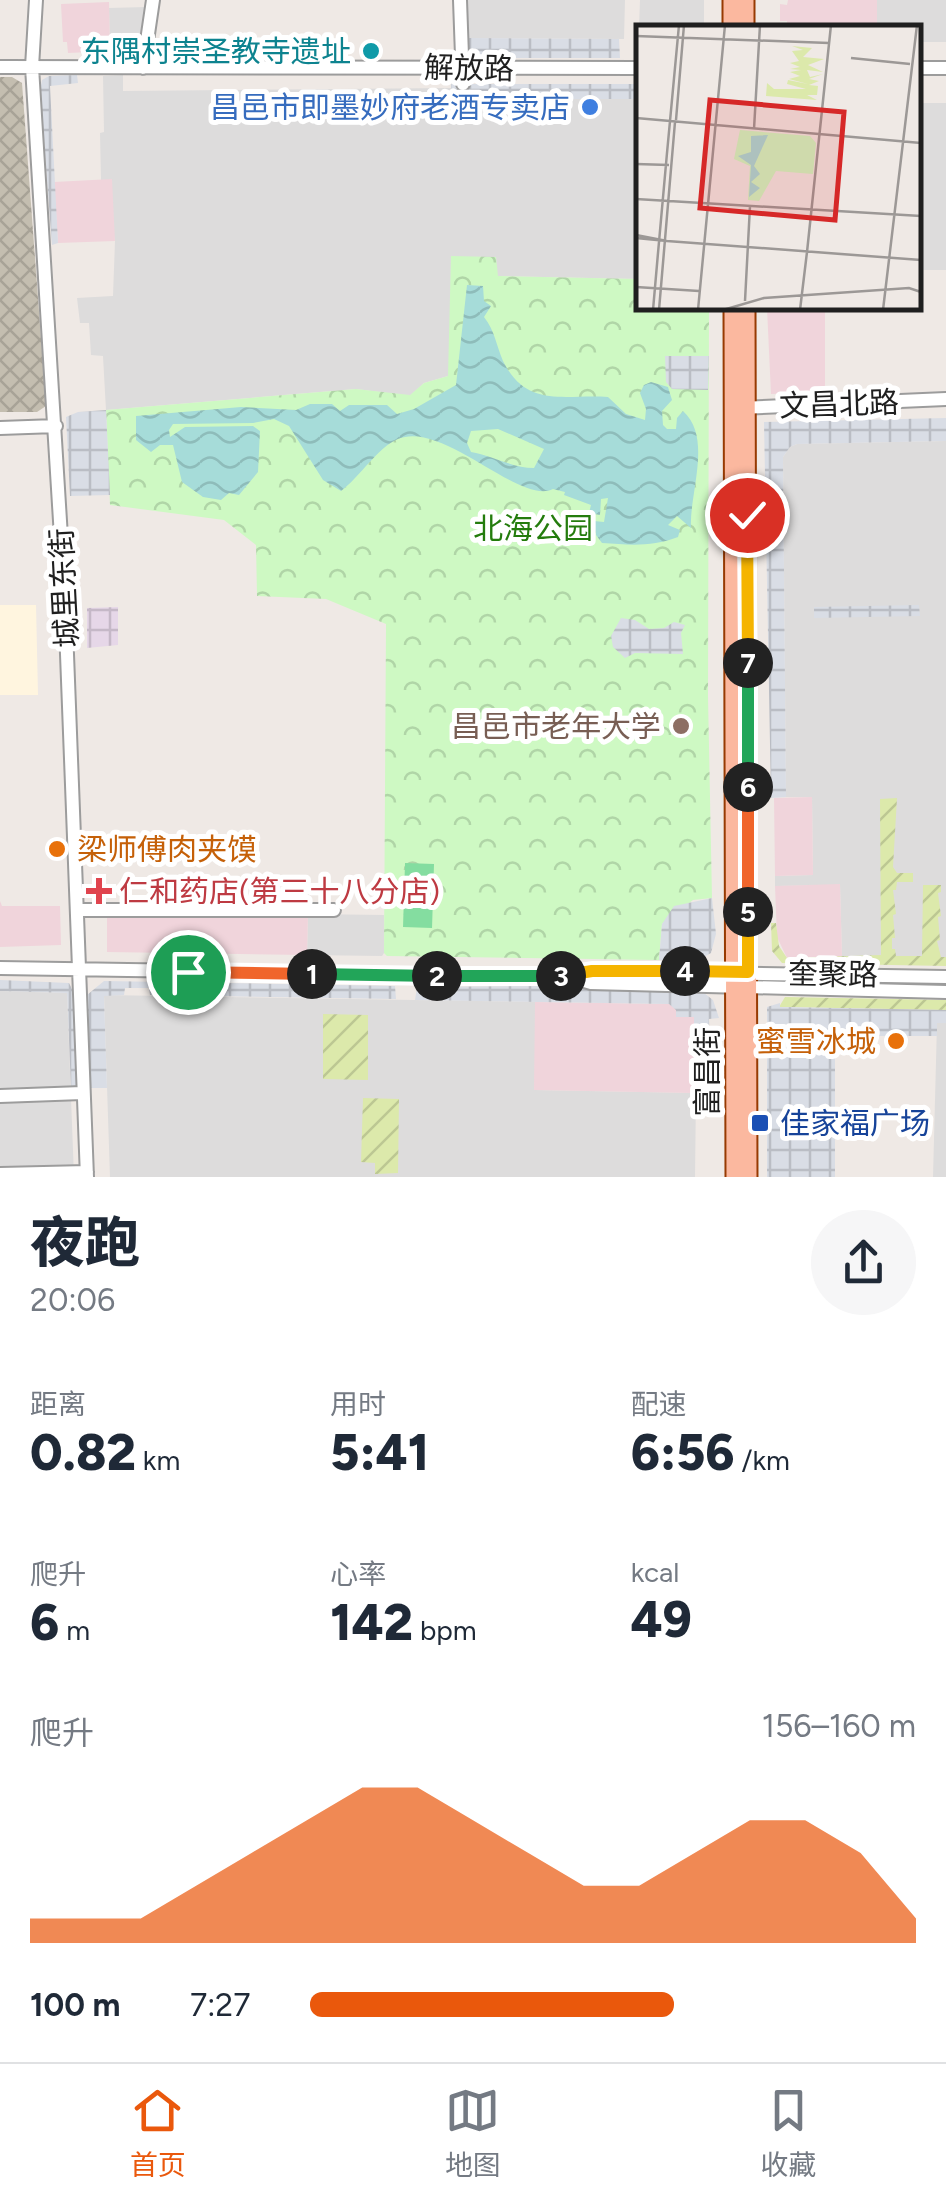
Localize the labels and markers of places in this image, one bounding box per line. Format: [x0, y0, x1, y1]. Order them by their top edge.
place label: 东隅村崇圣教寺遗址 [81, 33, 351, 70]
marker: 东隅村崇圣教寺遗址 [360, 40, 382, 62]
place label: 昌邑市即墨妙府老酒专卖店 [210, 89, 570, 126]
marker: 昌邑市即墨妙府老酒专卖店 [579, 96, 601, 118]
pin [705, 473, 790, 558]
pin: 7 [723, 638, 773, 688]
place label: 昌邑市老年大学 [451, 708, 661, 745]
marker: 昌邑市老年大学 [670, 715, 692, 737]
pin: 6 [723, 762, 773, 812]
place label: 梁师傅肉夹馍 [77, 831, 257, 868]
marker: 梁师傅肉夹馍 [46, 838, 68, 860]
place label: 仁和药店(第三十八分店) [119, 873, 440, 910]
marker: 仁和药店(第三十八分店) [88, 880, 110, 902]
pin: 5 [723, 887, 773, 937]
pin [146, 930, 231, 1015]
pin: 4 [660, 946, 710, 996]
pin: 1 [287, 949, 337, 999]
pin: 2 [412, 951, 462, 1001]
pin: 3 [536, 951, 586, 1001]
place label: 蜜雪冰城 [756, 1023, 876, 1060]
marker: 蜜雪冰城 [885, 1030, 907, 1052]
place label: 佳家福广场 [780, 1105, 930, 1142]
marker: 佳家福广场 [749, 1112, 771, 1134]

